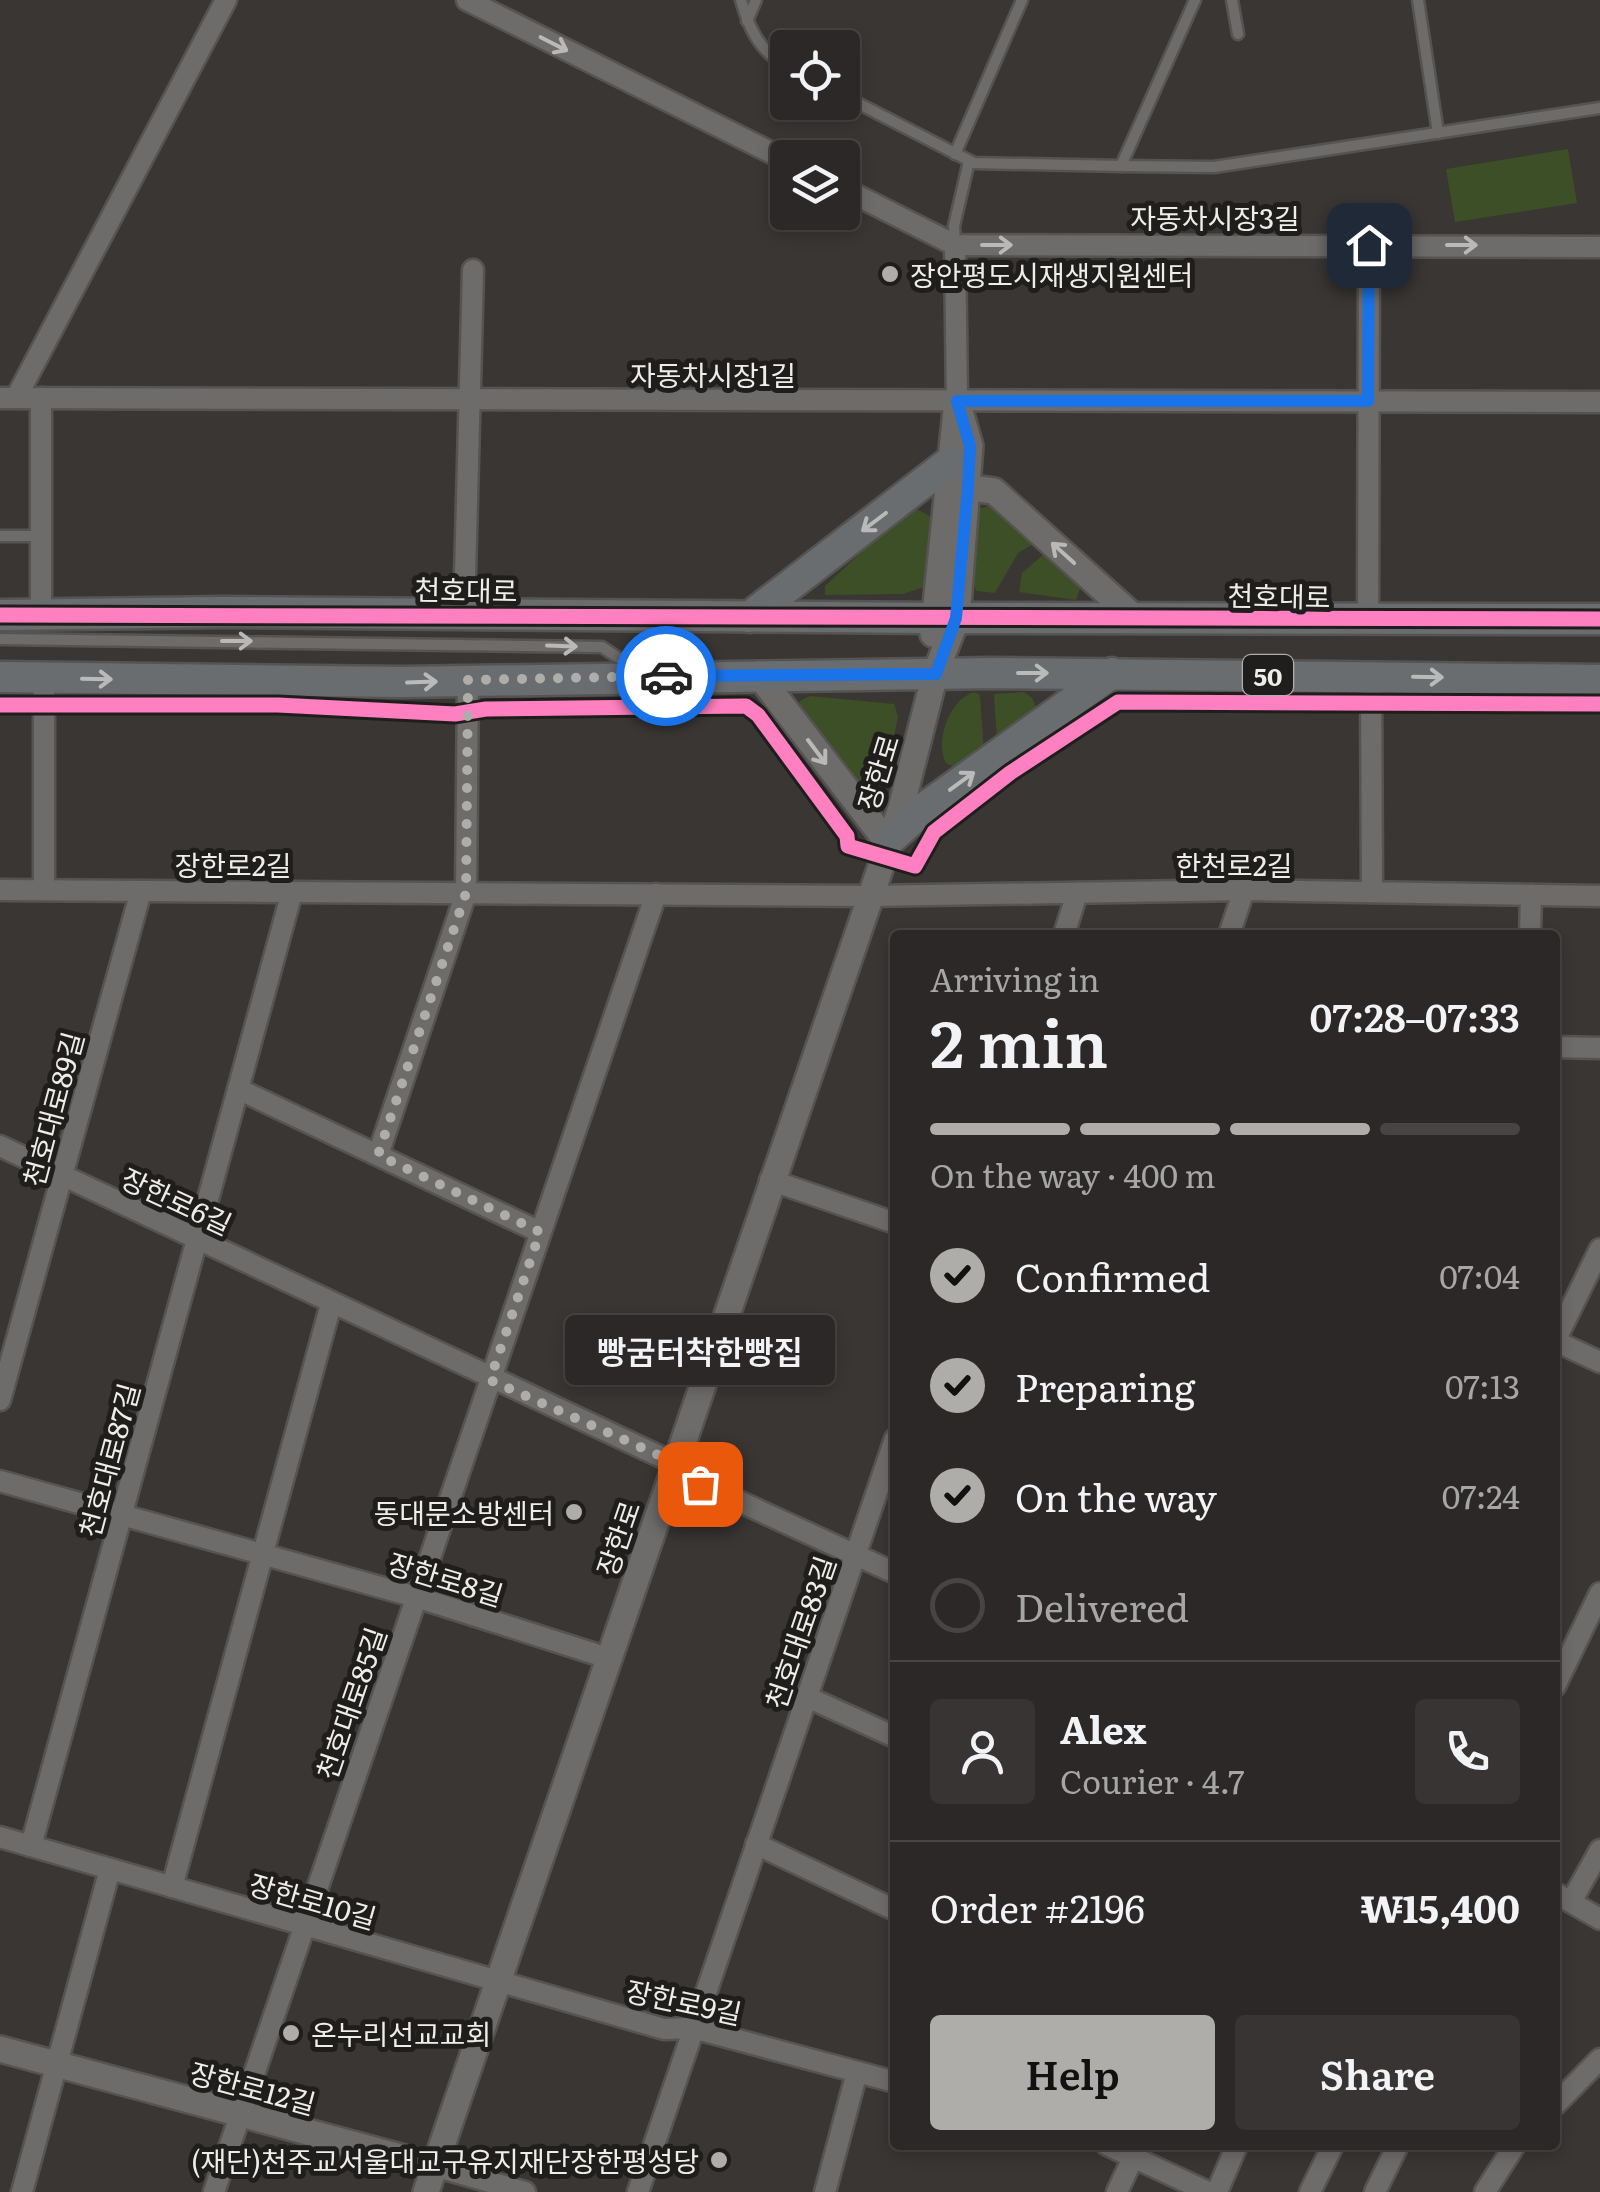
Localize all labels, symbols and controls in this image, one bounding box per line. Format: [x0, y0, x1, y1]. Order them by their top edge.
map controls [770, 30, 860, 230]
button: locate [770, 30, 860, 120]
one-way arrow [539, 35, 569, 54]
button: layers [770, 140, 860, 230]
street label: 자동차시장3길 [1130, 196, 1300, 238]
pin [1327, 203, 1412, 288]
icon: home [1342, 218, 1397, 273]
one-way arrow [980, 236, 1012, 254]
one-way arrow [1445, 236, 1477, 255]
place label: 장안평도시재생지원센터 [910, 253, 1193, 295]
marker: 장안평도시재생지원센터 [879, 263, 901, 285]
street label: 자동차시장1길 [630, 353, 796, 395]
one-way arrow [861, 511, 887, 533]
one-way arrow [1051, 541, 1077, 565]
street label: 천호대로 [414, 567, 518, 611]
street label: 천호대로 [1227, 573, 1331, 617]
courier [616, 626, 716, 726]
one-way arrow [220, 632, 253, 650]
one-way arrow [546, 636, 578, 655]
icon: car [639, 649, 694, 704]
road number: 50 [1243, 655, 1293, 695]
one-way arrow [1016, 664, 1048, 682]
one-way arrow [1411, 668, 1443, 687]
one-way arrow [81, 669, 113, 688]
one-way arrow [406, 672, 438, 691]
street label: 장한로 [846, 729, 908, 815]
one-way arrow [806, 738, 827, 765]
one-way arrow [948, 771, 975, 792]
street label: 장한로2길 [174, 843, 292, 885]
street label: 한천로2길 [1175, 843, 1293, 885]
text: Arriving in [930, 954, 1100, 1002]
text: 07:28–07:33 [1310, 987, 1520, 1044]
text: 2 min [930, 991, 1108, 1088]
street label: 천호대로89길 [11, 1027, 93, 1191]
text: On the way · 400 m [930, 1150, 1215, 1198]
street label: 장한로6길 [115, 1156, 239, 1244]
text: Confirmed [1015, 1247, 1210, 1304]
icon: check [930, 1248, 985, 1303]
text: 07:04 [1439, 1251, 1520, 1299]
callout: 빵굼터착한빵집 [565, 1314, 835, 1384]
text: 빵굼터착한빵집 [597, 1326, 803, 1374]
text: Preparing [1015, 1357, 1195, 1414]
icon: check [930, 1358, 985, 1413]
text: 07:13 [1445, 1361, 1520, 1409]
street label: 천호대로87길 [67, 1378, 149, 1542]
pin [658, 1442, 743, 1527]
icon: bag [673, 1457, 728, 1512]
text: On the way [1015, 1467, 1217, 1524]
icon: check [930, 1468, 985, 1523]
text: 07:24 [1442, 1471, 1520, 1519]
place label: 동대문소방센터 [374, 1491, 554, 1533]
street label: 장한로 [585, 1495, 649, 1581]
marker: 동대문소방센터 [563, 1501, 585, 1523]
street label: 장한로8길 [383, 1541, 509, 1615]
street label: 천호대로83길 [753, 1550, 845, 1714]
text: Delivered [1015, 1577, 1189, 1634]
street label: 천호대로85길 [304, 1621, 396, 1785]
button: person [930, 1699, 1035, 1804]
text: Alex [1060, 1699, 1146, 1756]
button: phone [1415, 1699, 1520, 1804]
text: Courier · 4.7 [1060, 1756, 1245, 1804]
street label: 장한로10길 [244, 1862, 382, 1938]
text: Order #2196 [930, 1878, 1145, 1935]
text: ₩15,400 [1361, 1878, 1520, 1935]
street label: 장한로9길 [622, 1968, 746, 2034]
place label: 온누리선교교회 [311, 2012, 491, 2054]
button: Help [930, 2015, 1215, 2130]
button: Share [1235, 2015, 1520, 2130]
marker: 온누리선교교회 [280, 2022, 302, 2044]
street label: 장한로12길 [185, 2050, 321, 2124]
place label: (재단)천주교서울대교구유지재단장한평성당 [191, 2139, 699, 2181]
marker: (재단)천주교서울대교구유지재단장한평성당 [708, 2149, 730, 2171]

